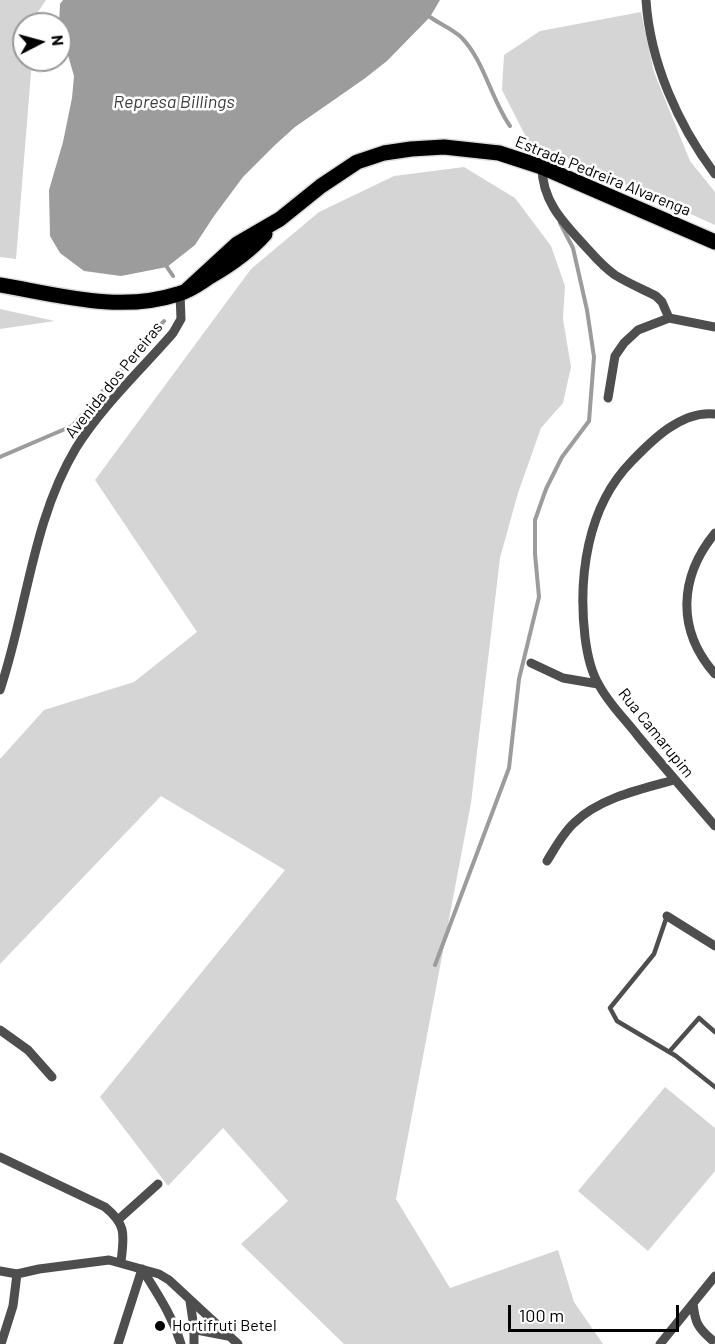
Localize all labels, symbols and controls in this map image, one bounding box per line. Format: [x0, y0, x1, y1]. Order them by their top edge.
north arrow [12, 12, 72, 72]
text: N [48, 34, 68, 47]
water label: Represa Billings [113, 91, 235, 113]
street label: Estrada Pedreira Alvarenga [512, 132, 694, 220]
street label: Avenida dos Pereiras [61, 318, 167, 442]
street label: Rua Camarupim [614, 684, 698, 782]
scale bar [511, 1293, 682, 1331]
text: 100 m [519, 1304, 564, 1326]
place label: Hortifruti Betel [172, 1316, 277, 1336]
marker: Hortifruti Betel [153, 1319, 167, 1333]

